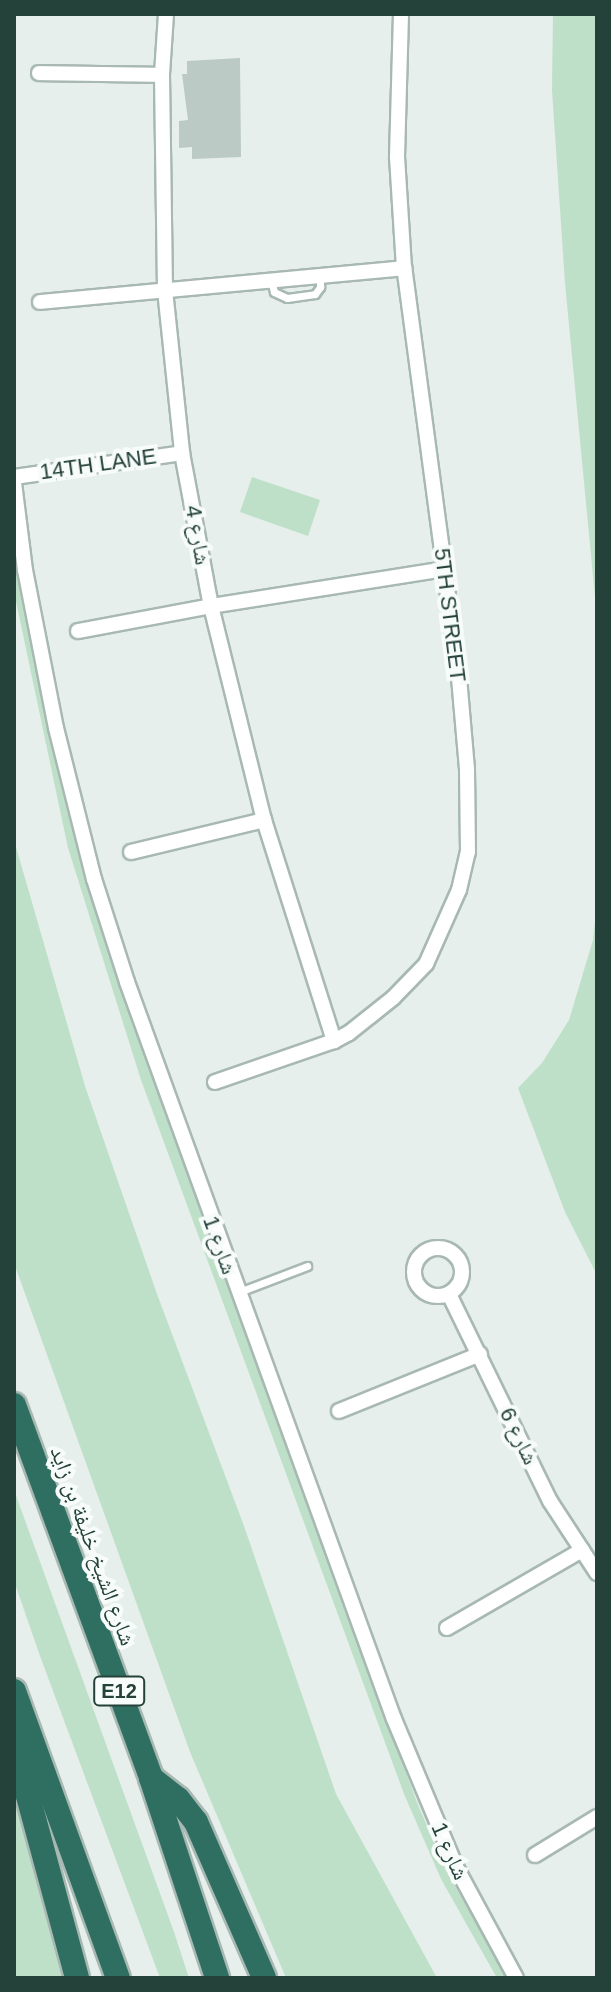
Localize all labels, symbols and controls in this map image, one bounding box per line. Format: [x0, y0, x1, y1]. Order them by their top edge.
street label: 14TH LANE [38, 443, 158, 485]
street label: شارع 4 [180, 503, 216, 567]
street label: 5TH STREET [429, 547, 471, 683]
street label: شارع 1 [197, 1212, 243, 1278]
street label: شارع 6 [494, 1403, 544, 1469]
street label: شارع الشيخ خليفة بن زايد [45, 1443, 141, 1649]
road number: E12 [93, 1675, 145, 1707]
street label: شارع 1 [426, 1818, 474, 1884]

